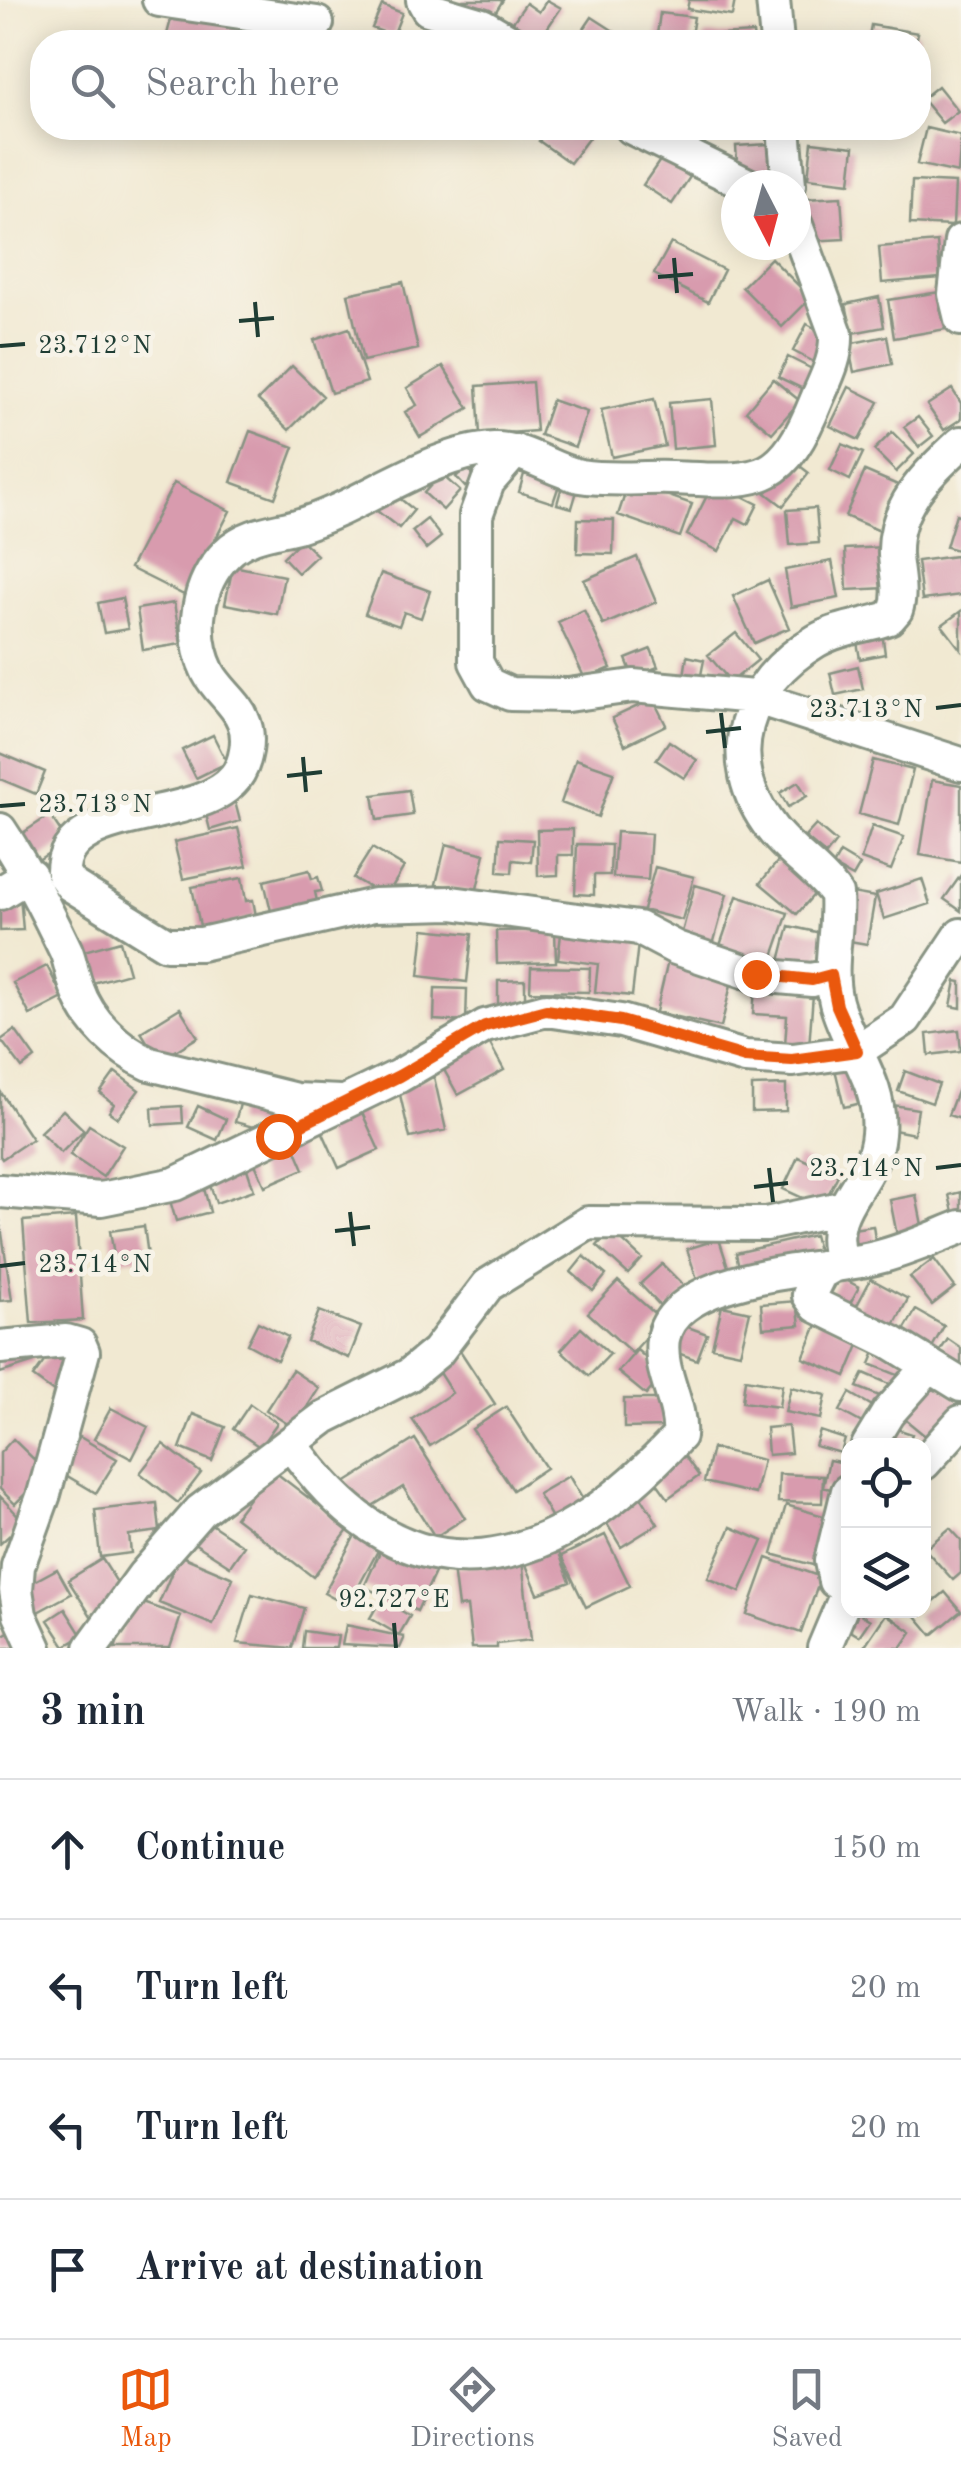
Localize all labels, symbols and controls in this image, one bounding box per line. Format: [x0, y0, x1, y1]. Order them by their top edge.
search box [30, 30, 931, 140]
icon: search [65, 58, 120, 113]
text: Search here [145, 66, 340, 104]
north arrow [721, 170, 811, 260]
text: 23.712°N [38, 334, 152, 359]
text: 23.713°N [809, 698, 923, 723]
text: 23.713°N [38, 793, 152, 818]
route end [734, 952, 780, 998]
route start [256, 1114, 302, 1160]
text: 23.714°N [809, 1157, 923, 1182]
text: 23.714°N [38, 1253, 152, 1278]
map controls [841, 1438, 931, 1618]
button: locate [841, 1438, 931, 1528]
button: layers [841, 1528, 931, 1618]
text: 92.727°E [338, 1588, 450, 1613]
text: 3 min [40, 1692, 146, 1734]
text: Walk · 190 m [731, 1697, 921, 1729]
icon: ahead [40, 1822, 95, 1877]
text: Continue [135, 1830, 285, 1868]
text: 150 m [831, 1833, 921, 1865]
icon: left [40, 1962, 95, 2017]
text: Turn left [135, 1970, 288, 2008]
text: 20 m [850, 1973, 921, 2005]
icon: left [40, 2102, 95, 2157]
text: Turn left [135, 2110, 288, 2148]
text: 20 m [850, 2113, 921, 2145]
icon: arrive [40, 2242, 95, 2297]
text: Arrive at destination [135, 2250, 484, 2288]
tab: Map [118, 2362, 173, 2457]
tab: Directions [410, 2362, 535, 2457]
tab: Saved [771, 2362, 843, 2457]

